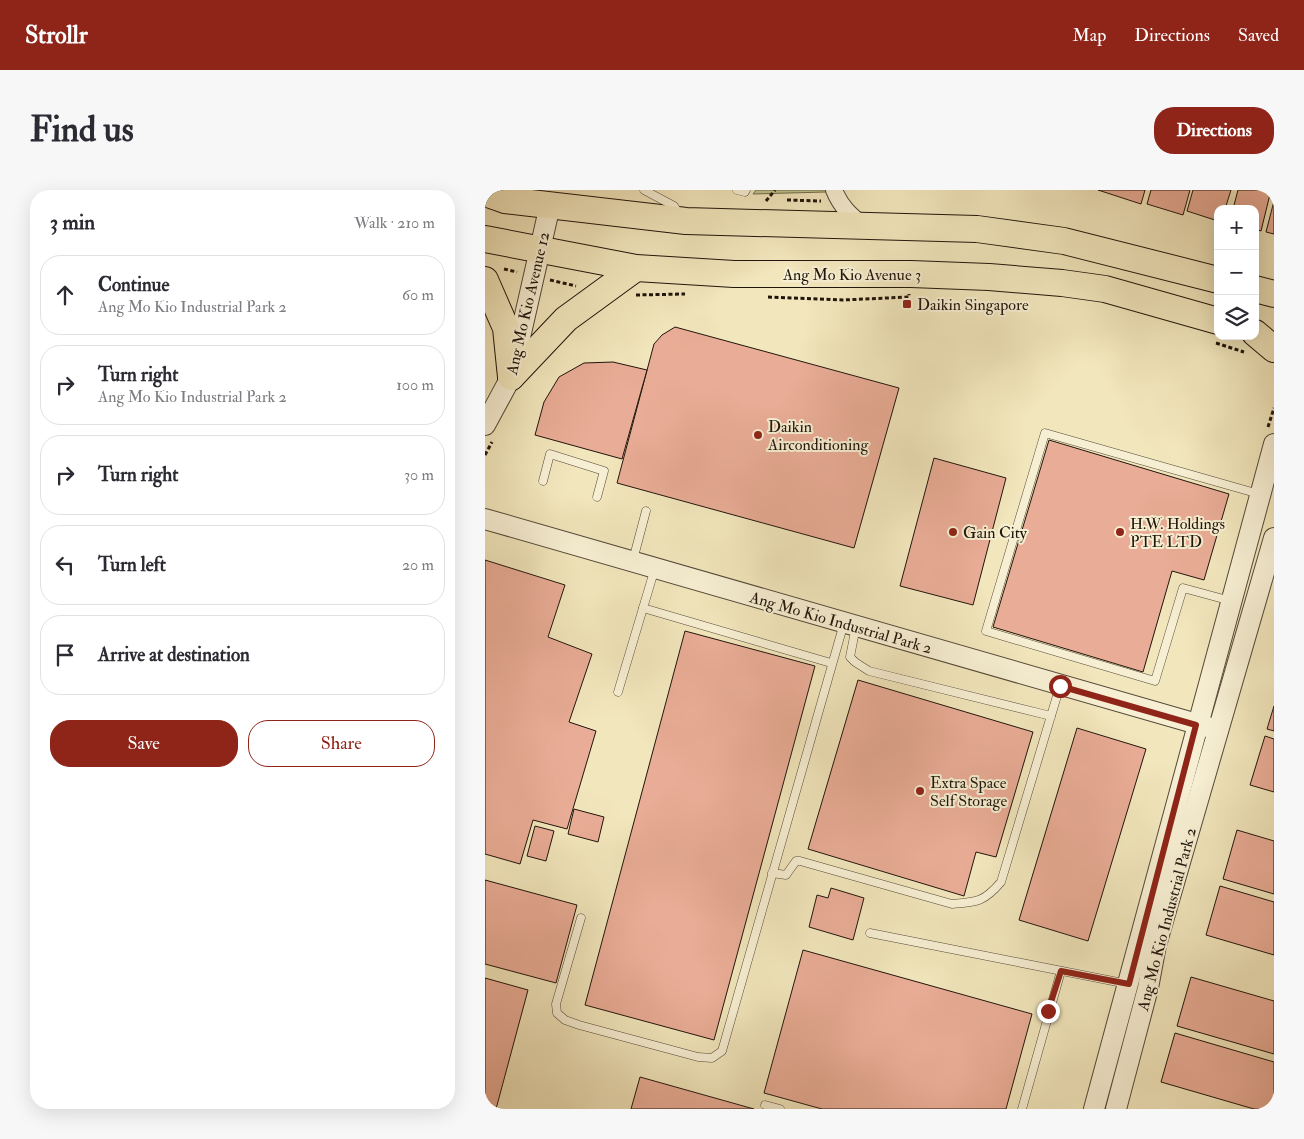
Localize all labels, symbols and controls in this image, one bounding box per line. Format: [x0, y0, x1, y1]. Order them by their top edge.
text: Strollr [25, 20, 88, 51]
text: Map [1073, 24, 1106, 47]
text: Directions [1134, 24, 1210, 47]
text: Saved [1238, 24, 1279, 47]
button: Directions [1154, 107, 1274, 154]
text: Find us [30, 108, 134, 152]
map controls [1214, 205, 1259, 340]
button: + [1214, 205, 1259, 250]
text: 3 min [50, 209, 95, 236]
text: Walk · 210 m [354, 213, 435, 233]
street label: Ang Mo Kio Avenue 12 [502, 230, 554, 377]
button: − [1214, 250, 1259, 295]
street label: Ang Mo Kio Avenue 3 [782, 265, 921, 285]
text: Continue [98, 273, 169, 297]
icon: ahead [51, 281, 79, 309]
text: 60 m [402, 285, 434, 305]
place label: Daikin Singapore [917, 295, 1029, 316]
button: layers [1214, 295, 1259, 340]
text: Ang Mo Kio Industrial Park 2 [98, 297, 287, 317]
marker: Daikin Singapore [901, 298, 913, 310]
text: Turn right [98, 363, 178, 387]
icon: right [51, 371, 79, 399]
text: 100 m [396, 375, 434, 395]
text: Ang Mo Kio Industrial Park 2 [98, 387, 287, 407]
place label: Daikin Airconditioning [767, 417, 869, 455]
marker: Daikin Airconditioning [752, 429, 764, 441]
icon: right [51, 461, 79, 489]
text: Turn right [98, 463, 178, 487]
text: 30 m [404, 465, 434, 485]
place label: H.W. Holdings PTE LTD [1130, 514, 1225, 552]
place label: Gain City [963, 523, 1028, 543]
marker: Gain City [947, 526, 959, 538]
marker: H.W. Holdings PTE LTD [1114, 526, 1126, 538]
icon: left [51, 551, 79, 579]
text: Turn left [98, 553, 166, 577]
text: 20 m [402, 555, 434, 575]
street label: Ang Mo Kio Industrial Park 2 [746, 587, 934, 659]
icon: arrive [51, 641, 79, 669]
text: Arrive at destination [98, 643, 250, 667]
route start [1049, 675, 1072, 698]
button: Save [50, 720, 238, 767]
button: Share [248, 720, 435, 767]
place label: Extra Space Self Storage [930, 773, 1007, 811]
marker: Extra Space Self Storage [914, 785, 926, 797]
street label: Ang Mo Kio Industrial Park 2 [1133, 826, 1201, 1014]
route end [1037, 1000, 1060, 1023]

